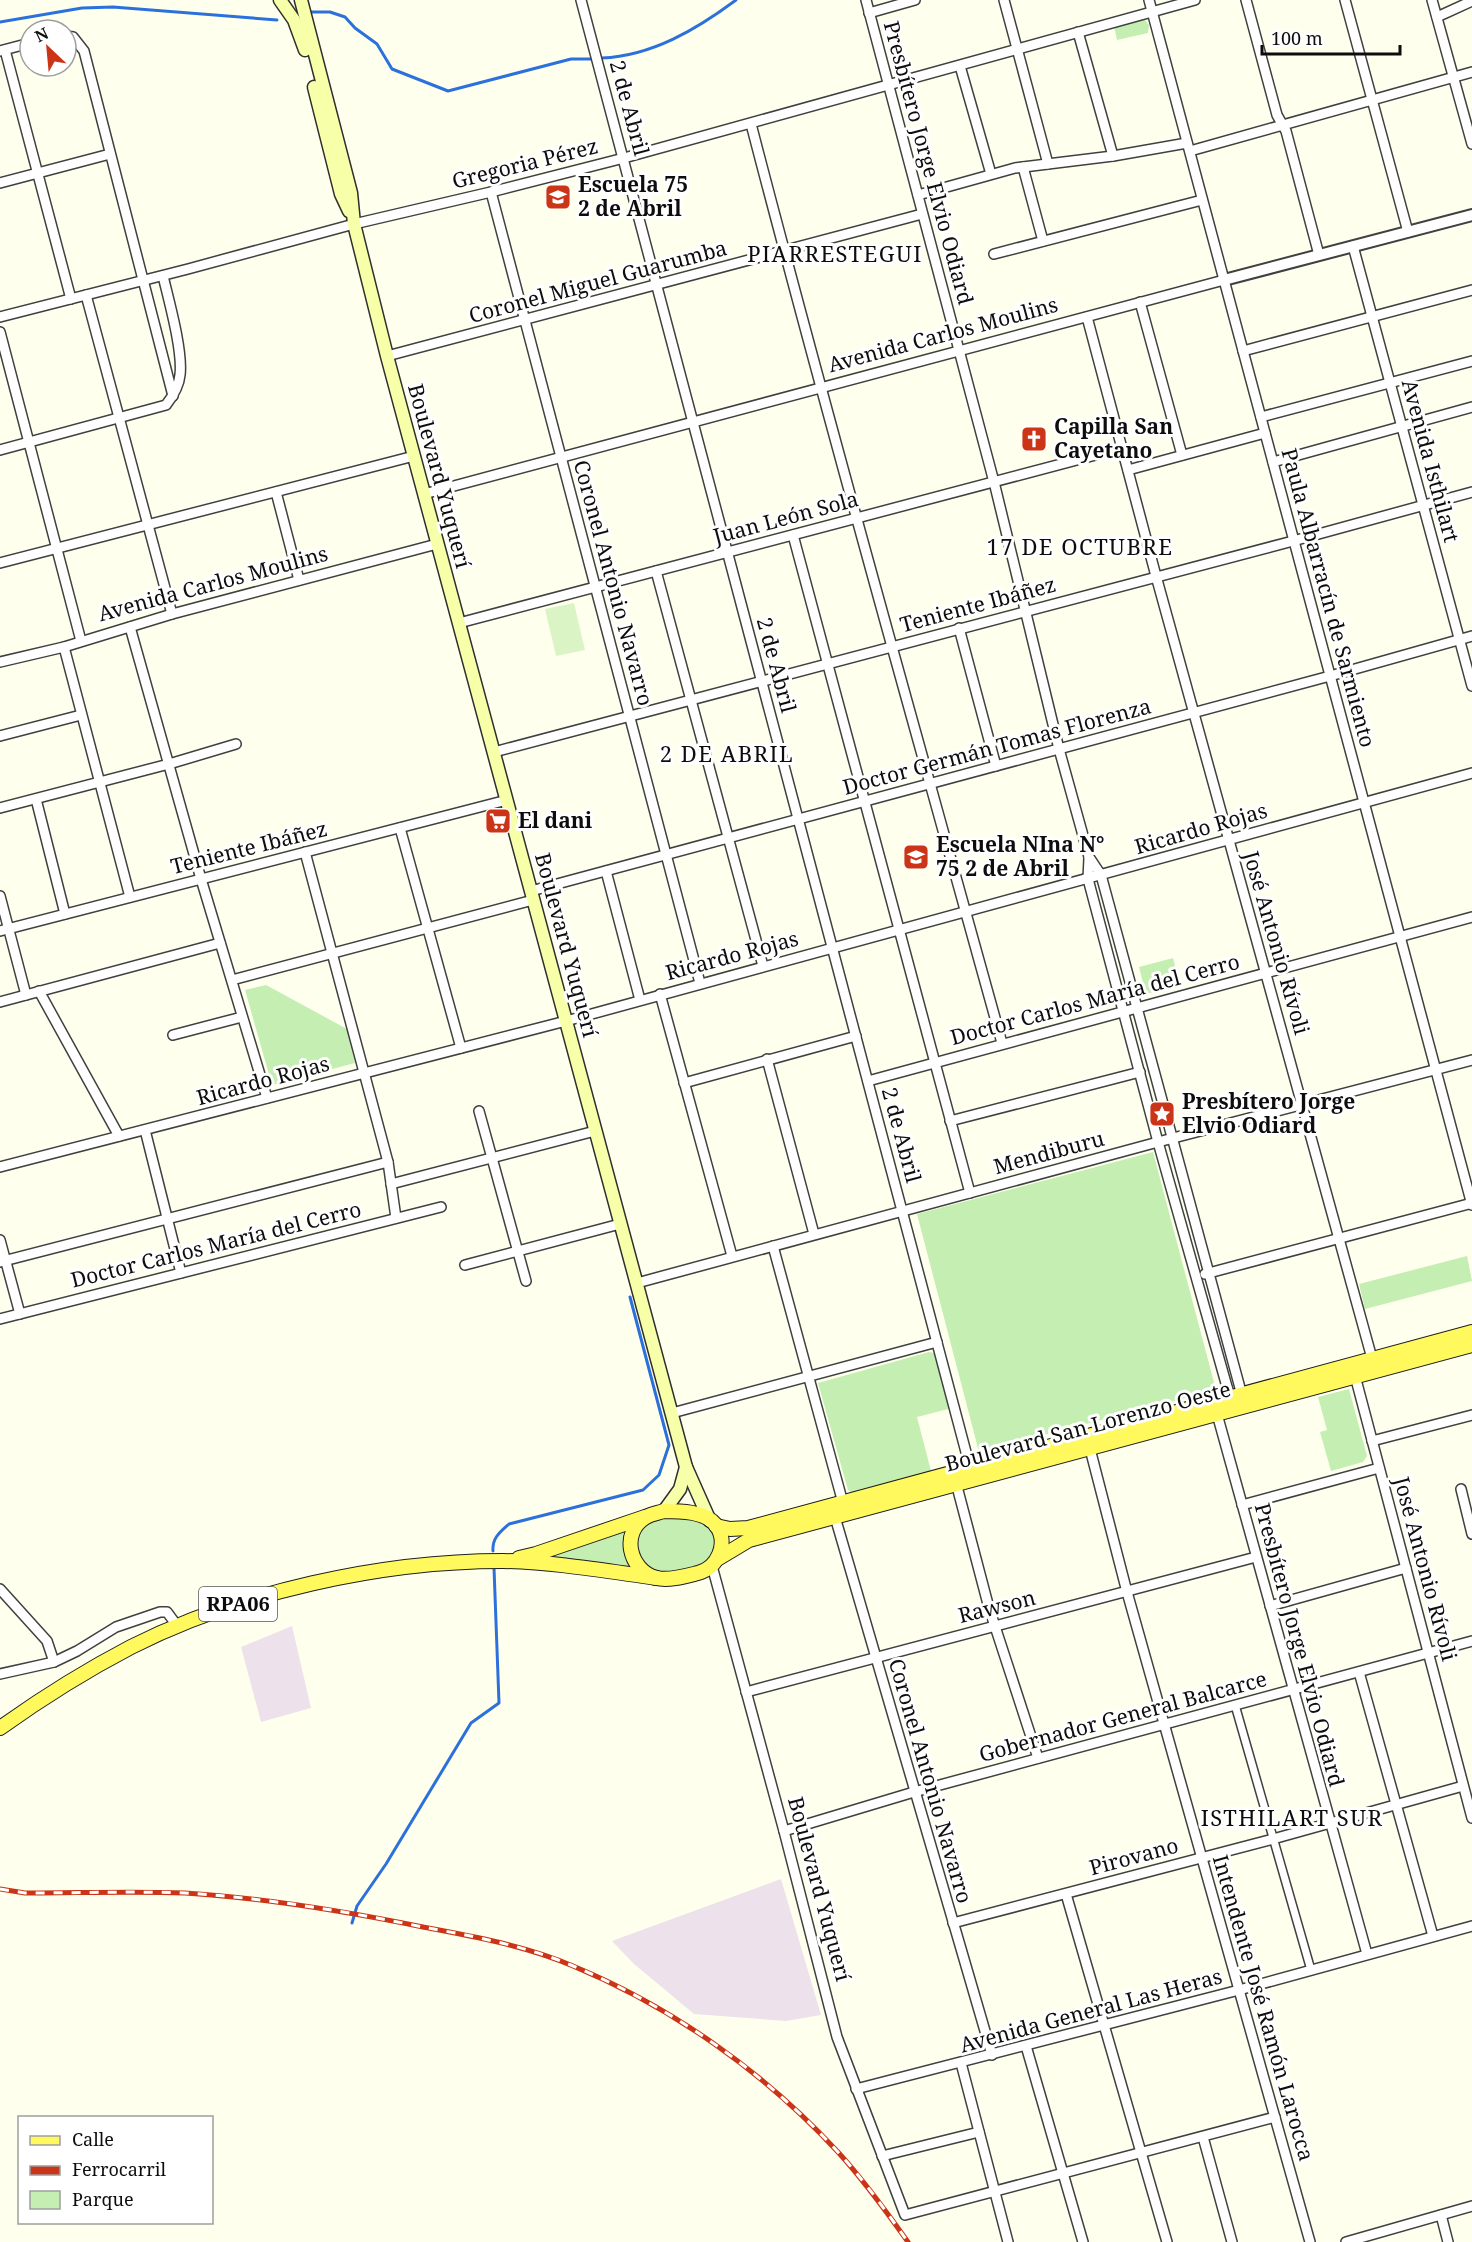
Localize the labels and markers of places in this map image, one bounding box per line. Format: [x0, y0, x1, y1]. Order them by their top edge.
place label: Escuela 75 2 de Abril [578, 170, 688, 222]
school or university icon: Escuela 75 2 de Abril [543, 182, 573, 212]
place label: Capilla San Cayetano [1054, 412, 1173, 464]
church icon: Capilla San Cayetano [1019, 424, 1049, 454]
supermarket icon: El dani [483, 806, 513, 836]
place label: El dani [518, 806, 593, 834]
place label: Escuela NIna N° 75 2 de Abril [936, 830, 1104, 882]
school or university icon: Escuela NIna N° 75 2 de Abril [901, 842, 931, 872]
place label: Presbítero Jorge Elvio Odiard [1182, 1087, 1355, 1139]
place icon: Presbítero Jorge Elvio Odiard [1147, 1099, 1177, 1129]

